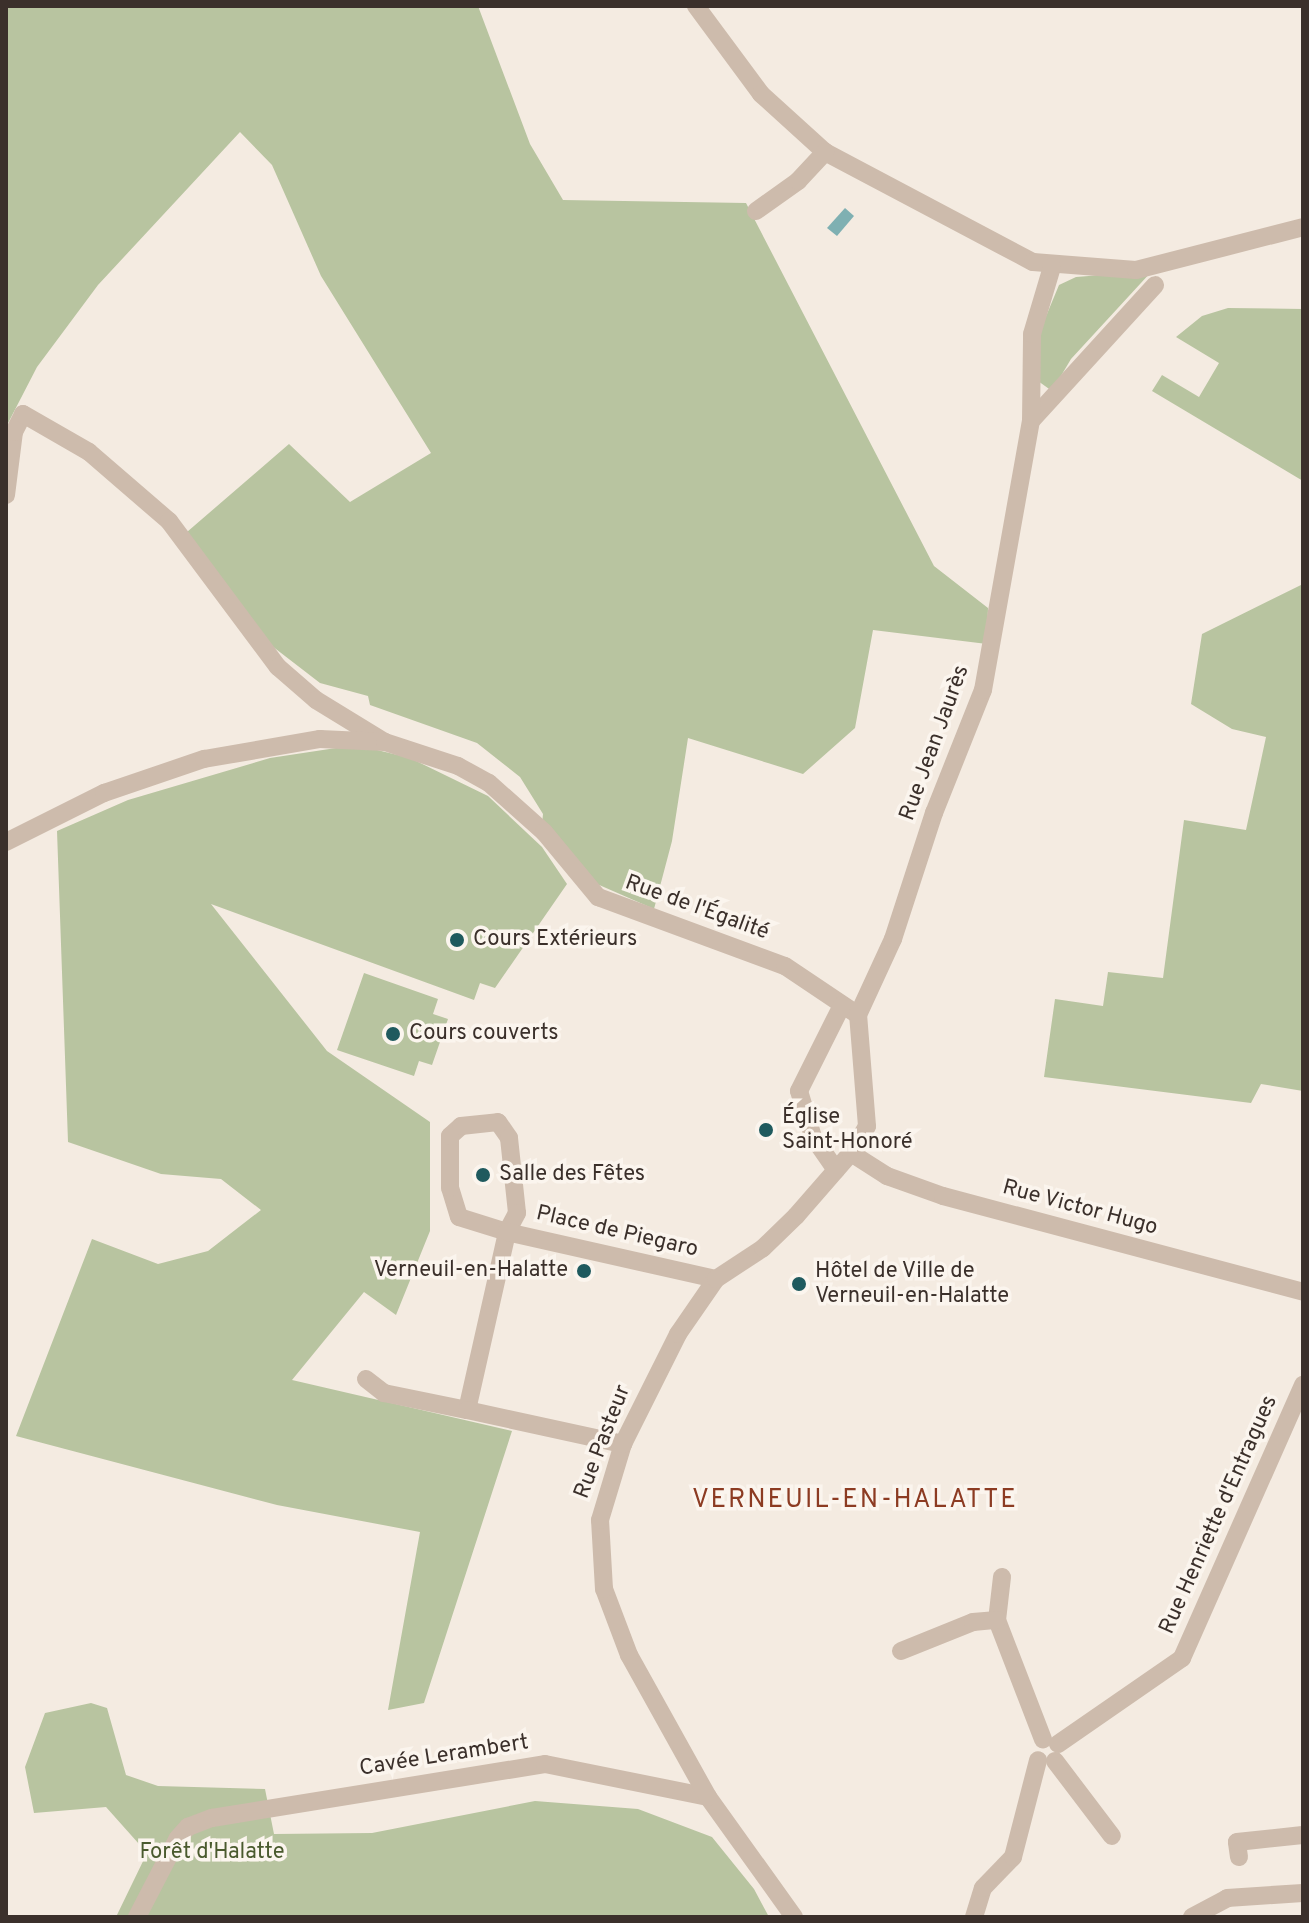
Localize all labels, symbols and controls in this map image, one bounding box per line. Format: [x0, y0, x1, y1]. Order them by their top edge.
street label: Rue Jean Jaurès [895, 662, 975, 824]
street label: Rue de l'Égalité [621, 870, 773, 946]
place label: Cours Extérieurs [473, 927, 637, 953]
marker: Cours Extérieurs [448, 931, 466, 949]
place label: Cours couverts [409, 1021, 559, 1047]
marker: Cours couverts [384, 1025, 402, 1043]
place label: Église Saint-Honoré [782, 1104, 913, 1156]
marker: Église Saint-Honoré [757, 1121, 775, 1139]
place label: Salle des Fêtes [499, 1162, 645, 1188]
marker: Salle des Fêtes [474, 1166, 492, 1184]
street label: Rue Victor Hugo [999, 1174, 1161, 1242]
street label: Place de Piegaro [533, 1201, 701, 1263]
place label: Verneuil-en-Halatte [374, 1258, 568, 1284]
place label: Hôtel de Ville de Verneuil-en-Halatte [815, 1258, 1009, 1310]
marker: Verneuil-en-Halatte [575, 1262, 593, 1280]
marker: Hôtel de Ville de Verneuil-en-Halatte [790, 1275, 808, 1293]
street label: Rue Pasteur [569, 1381, 637, 1503]
street label: Rue Henriette d'Entragues [1154, 1391, 1284, 1639]
district label: VERNEUIL-EN-HALATTE [692, 1485, 1018, 1517]
street label: Cavée Lerambert [358, 1730, 530, 1782]
park label: Forêt d'Halatte [140, 1840, 284, 1866]

